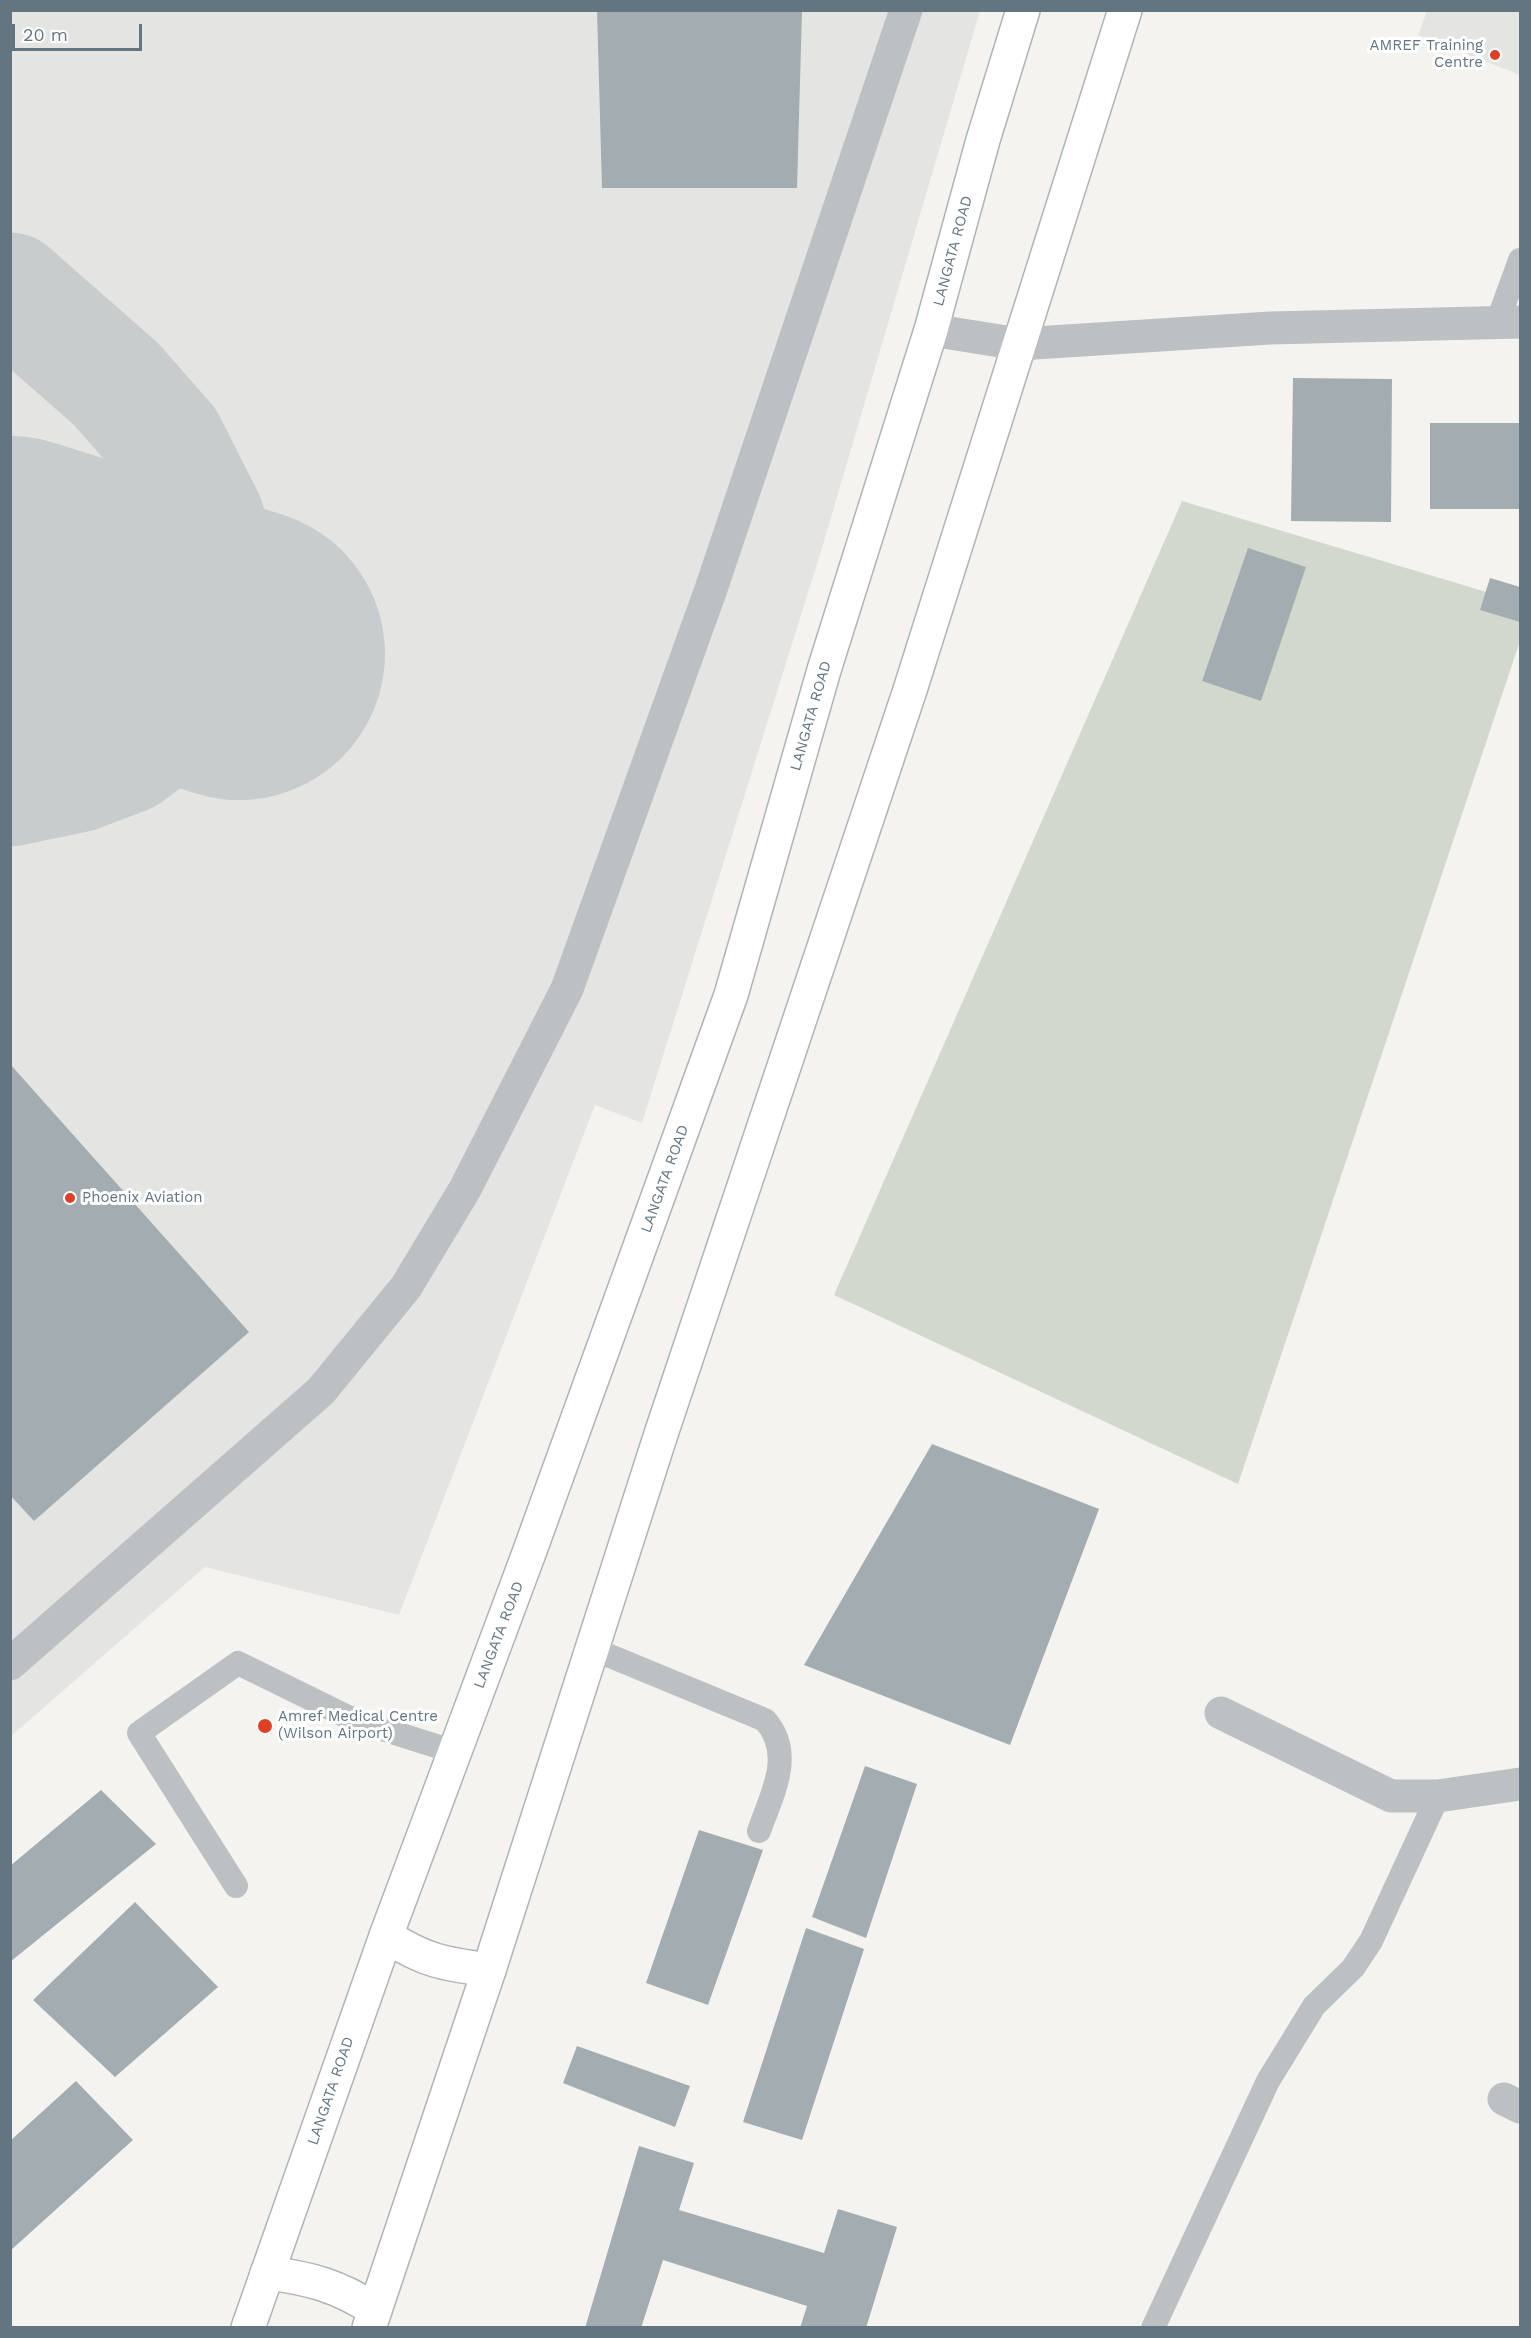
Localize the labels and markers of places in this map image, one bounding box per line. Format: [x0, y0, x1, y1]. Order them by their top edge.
place label: AMREF Training Centre [1370, 37, 1483, 72]
marker: AMREF Training Centre [1488, 48, 1502, 62]
place label: Phoenix Aviation [82, 1189, 202, 1207]
marker: Phoenix Aviation [63, 1191, 77, 1205]
place label: Amref Medical Centre (Wilson Airport) [278, 1708, 438, 1743]
marker: Amref Medical Centre (Wilson Airport) [256, 1717, 274, 1735]

